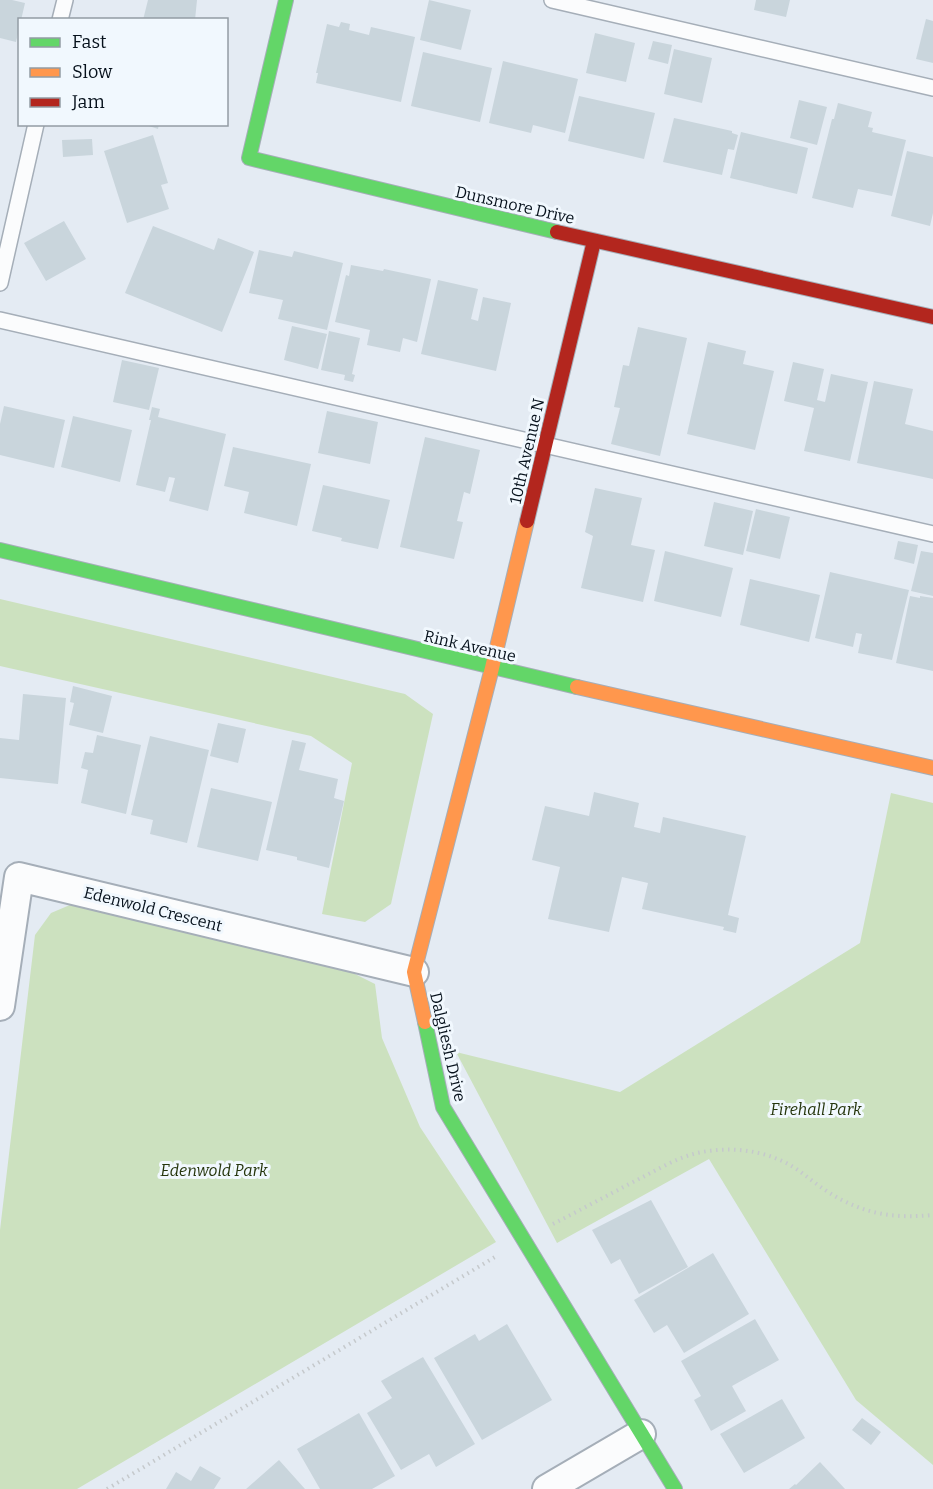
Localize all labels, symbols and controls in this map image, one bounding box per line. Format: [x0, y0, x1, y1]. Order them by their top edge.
legend [18, 18, 228, 126]
text: Fast [72, 31, 107, 53]
text: Slow [72, 61, 113, 83]
text: Jam [71, 91, 105, 113]
street label: Dunsmore Drive [454, 182, 576, 228]
street label: 10th Avenue N [506, 396, 548, 506]
street label: Rink Avenue [422, 626, 518, 666]
street label: Edenwold Crescent [82, 883, 224, 935]
street label: Dalgliesh Drive [426, 990, 470, 1104]
park label: Firehall Park [770, 1100, 862, 1119]
park label: Edenwold Park [160, 1161, 268, 1180]

